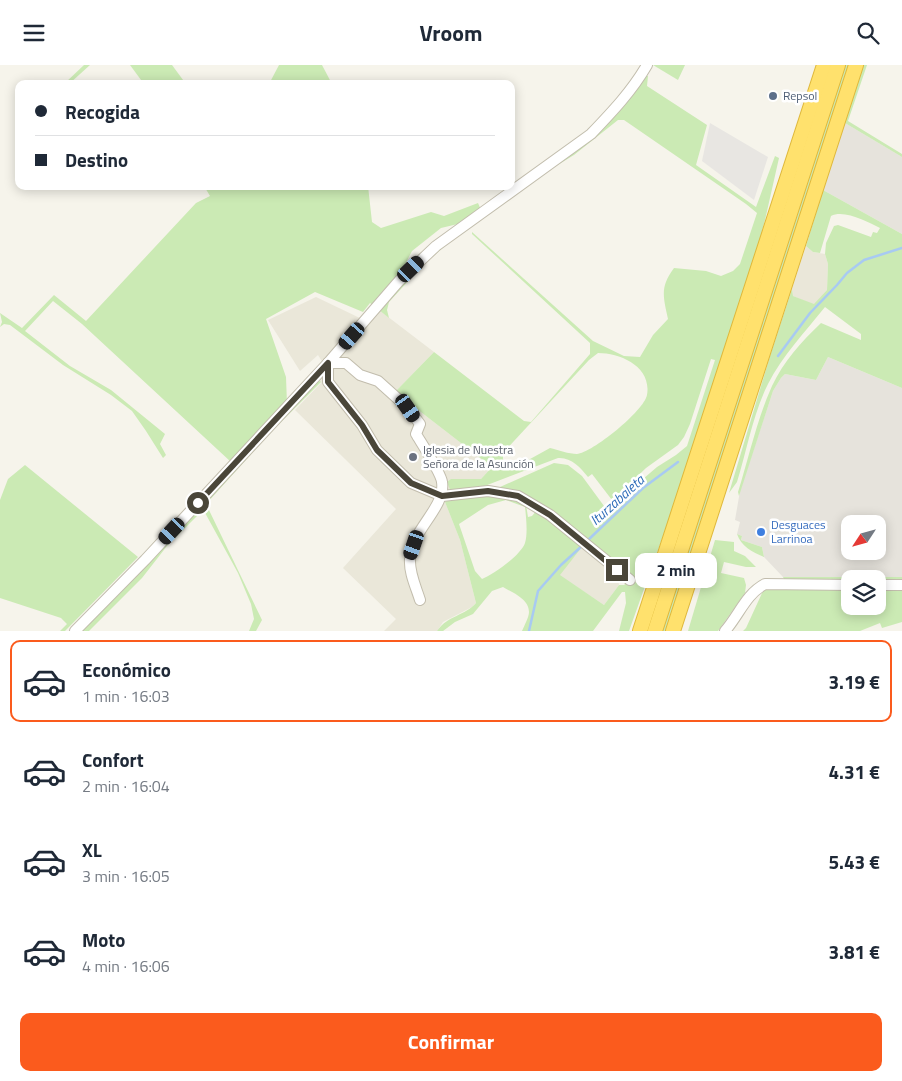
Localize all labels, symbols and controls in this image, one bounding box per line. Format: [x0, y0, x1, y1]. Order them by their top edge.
text: Vroom [420, 16, 482, 50]
icon: menu [20, 19, 48, 47]
icon: search [854, 19, 882, 47]
place label: Repsol [783, 86, 817, 105]
marker: Repsol [767, 90, 779, 102]
text: Recogida [65, 97, 140, 126]
text: Destino [65, 145, 128, 174]
car [394, 253, 427, 285]
car [336, 320, 367, 352]
car [393, 391, 422, 425]
place label: Iglesia de Nuestra Señora de la Asunción [423, 440, 534, 473]
marker: Iglesia de Nuestra Señora de la Asunción [407, 451, 419, 463]
water label: Iturzabaleta [585, 469, 649, 530]
route start [187, 492, 209, 514]
car [156, 515, 187, 547]
place label: Desguaces Larrinoa [771, 515, 826, 548]
north arrow [841, 515, 886, 560]
map controls [841, 515, 886, 615]
marker: Desguaces Larrinoa [755, 526, 767, 538]
car [402, 528, 425, 562]
callout: 2 min [634, 553, 717, 587]
text: 2 min [657, 558, 695, 582]
route end [606, 559, 628, 581]
button: layers [841, 570, 886, 615]
text: Económico [82, 655, 171, 684]
icon: car [22, 659, 67, 704]
text: 3.19 € [828, 667, 880, 696]
text: 1 min · 16:03 [82, 684, 170, 708]
text: Confort [82, 745, 144, 774]
icon: car [22, 749, 67, 794]
text: 4.31 € [828, 757, 880, 786]
text: 2 min · 16:04 [82, 774, 170, 798]
text: XL [82, 835, 102, 864]
icon: car [22, 839, 67, 884]
text: 5.43 € [828, 847, 880, 876]
text: 3 min · 16:05 [82, 864, 170, 888]
text: Moto [82, 925, 125, 954]
icon: car [22, 929, 67, 974]
text: 3.81 € [828, 937, 880, 966]
text: 4 min · 16:06 [82, 954, 170, 978]
button: Confirmar [20, 1013, 882, 1071]

